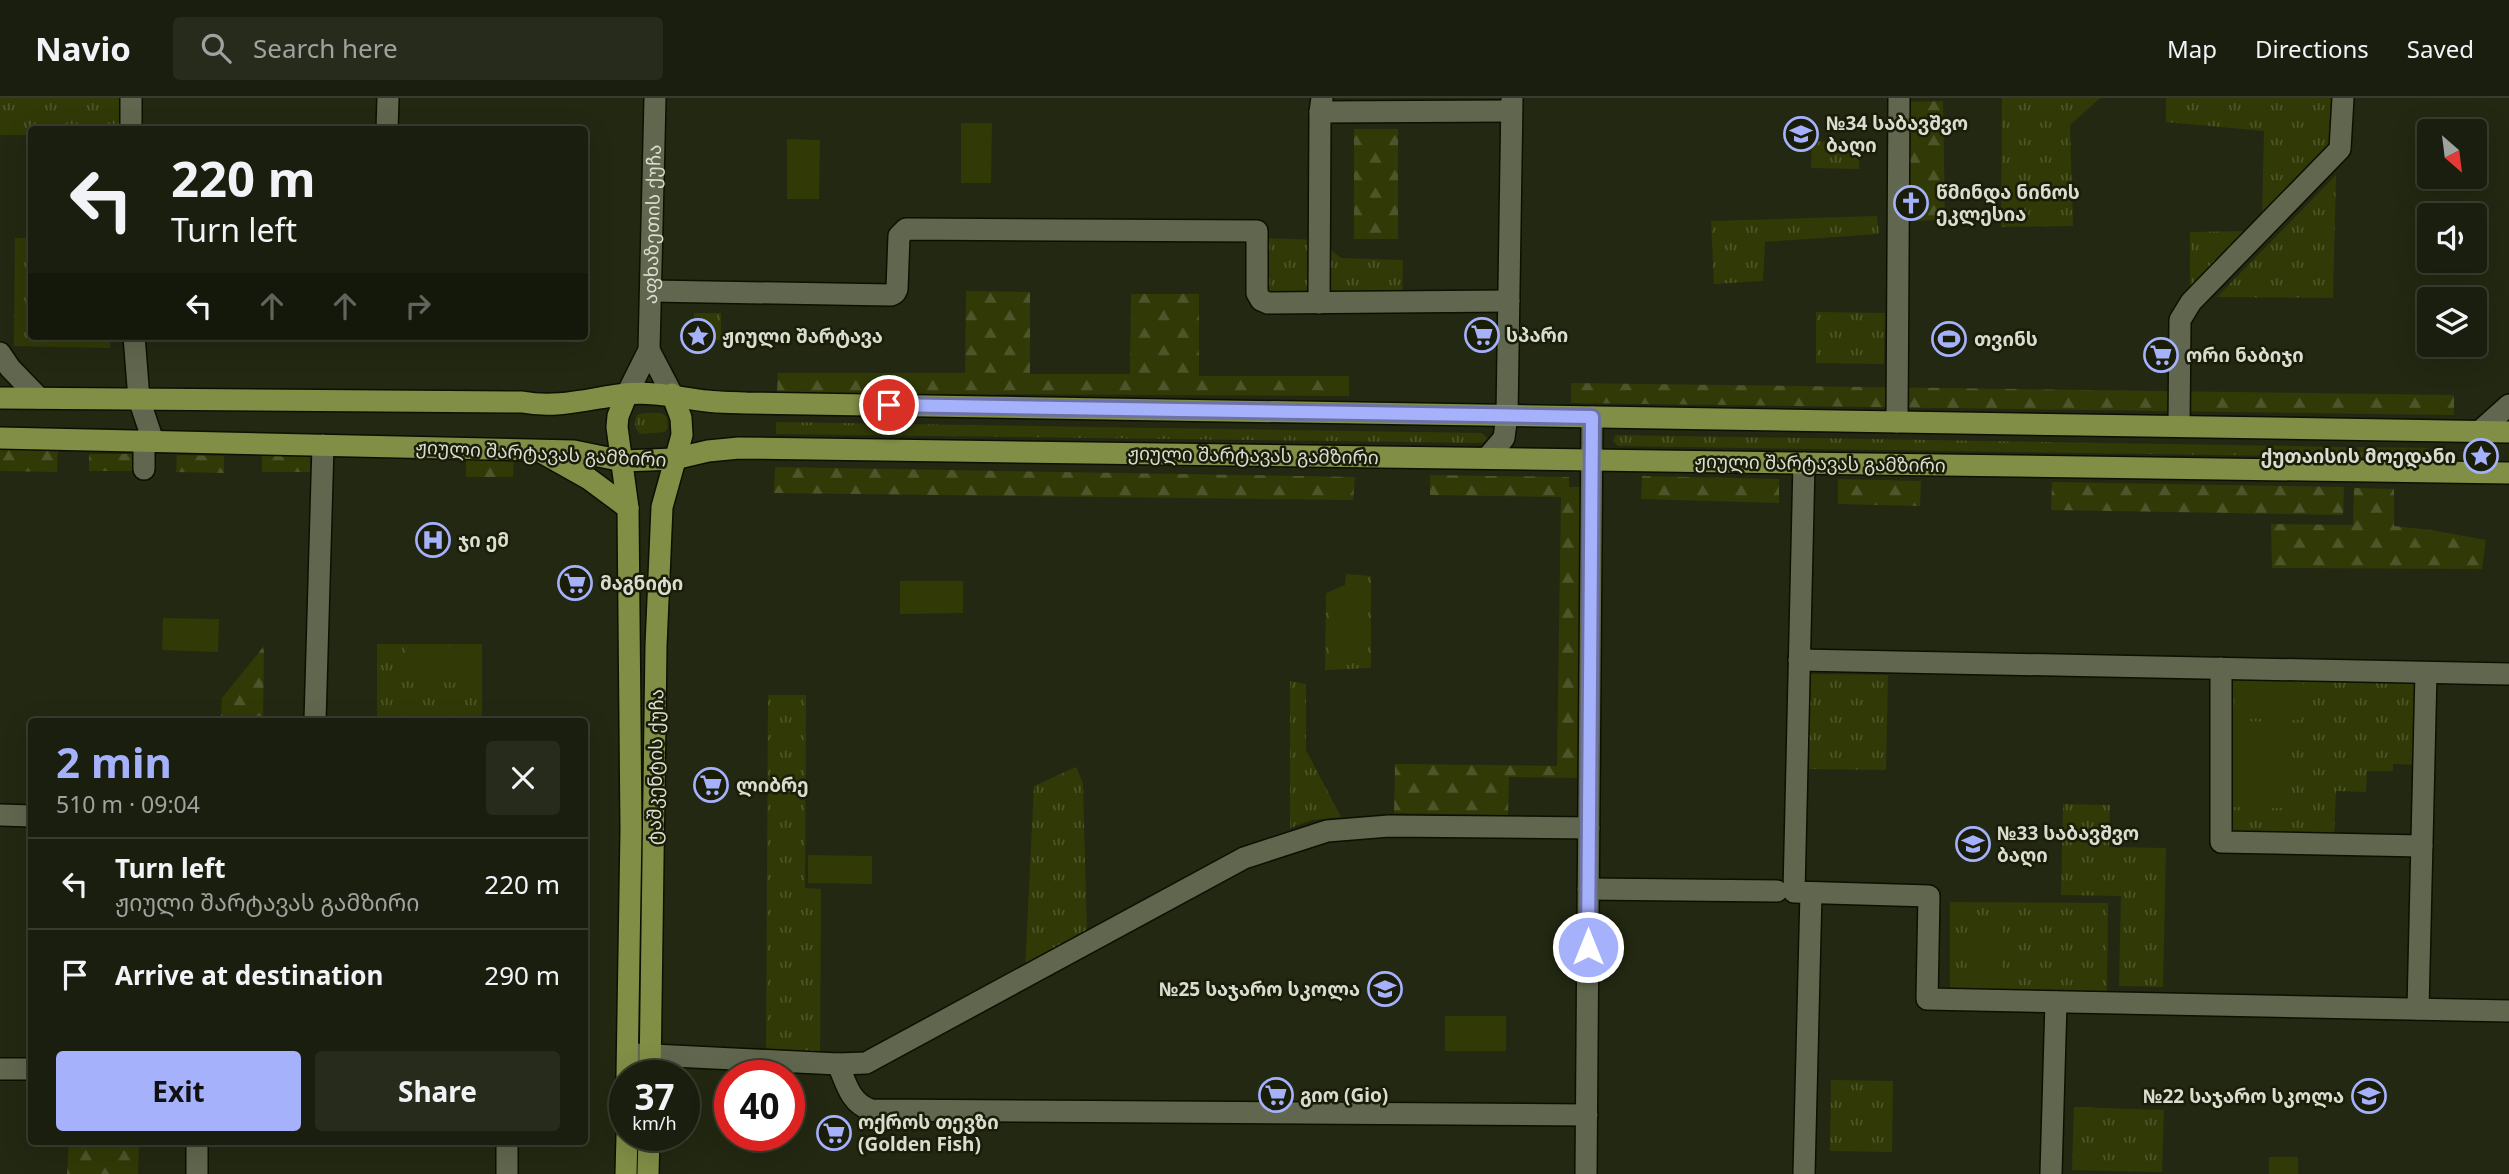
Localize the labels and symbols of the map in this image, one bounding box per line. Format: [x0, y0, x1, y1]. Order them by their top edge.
place label: №34 საბავშვო ბაღი [1826, 110, 1968, 158]
school or university icon: №34 საბავშვო ბაღი [1782, 115, 1820, 153]
north arrow [2417, 119, 2487, 189]
street label: აფხაზეთის ქუჩა [637, 144, 667, 304]
place label: წმინდა ნინოს ეკლესია [1936, 179, 2080, 227]
church icon: წმინდა ნინოს ეკლესია [1892, 184, 1930, 222]
supermarket icon: სპარი [1463, 316, 1501, 354]
place icon: ჟიული შარტავა [679, 317, 717, 355]
sports icon: თვინს [1930, 320, 1968, 358]
place label: სპარი [1506, 322, 1568, 348]
place label: ჟიული შარტავა [722, 323, 883, 349]
place label: თვინს [1974, 326, 2038, 352]
supermarket icon: ორი ნაბიჯი [2142, 336, 2180, 374]
place label: ორი ნაბიჯი [2186, 342, 2304, 368]
pin [859, 375, 919, 435]
street label: ჟიული შარტავას გამზირი [415, 433, 667, 473]
place icon: ქუთაისის მოედანი [2462, 437, 2500, 475]
street label: ჟიული შარტავას გამზირი [1127, 440, 1379, 470]
place label: ქუთაისის მოედანი [2261, 443, 2456, 469]
street label: ჟიული შარტავას გამზირი [1694, 448, 1946, 478]
hospital icon: ჯი ემ [414, 521, 452, 559]
place label: ჯი ემ [458, 527, 509, 553]
supermarket icon: მაგნიტი [556, 564, 594, 602]
place label: მაგნიტი [600, 570, 683, 596]
street label: ტაშკენტის ქუჩა [641, 689, 669, 845]
supermarket icon: ლიბრე [692, 766, 730, 804]
place label: ლიბრე [736, 772, 809, 798]
place label: №33 საბავშვო ბაღი [1997, 820, 2139, 868]
school or university icon: №33 საბავშვო ბაღი [1954, 825, 1992, 863]
position arrow [1551, 910, 1625, 984]
school or university icon: №25 საჯარო სკოლა [1366, 970, 1404, 1008]
place label: №25 საჯარო სკოლა [1159, 976, 1360, 1002]
speed limit sign: 40 [714, 1060, 805, 1151]
supermarket icon: გიო (Gio) [1257, 1076, 1295, 1114]
school or university icon: №22 საჯარო სკოლა [2350, 1077, 2388, 1115]
place label: გიო (Gio) [1300, 1082, 1388, 1108]
place label: №22 საჯარო სკოლა [2143, 1083, 2344, 1109]
place label: ოქროს თევზი (Golden Fish) [858, 1109, 999, 1157]
supermarket icon: ოქროს თევზი (Golden Fish) [815, 1114, 853, 1152]

